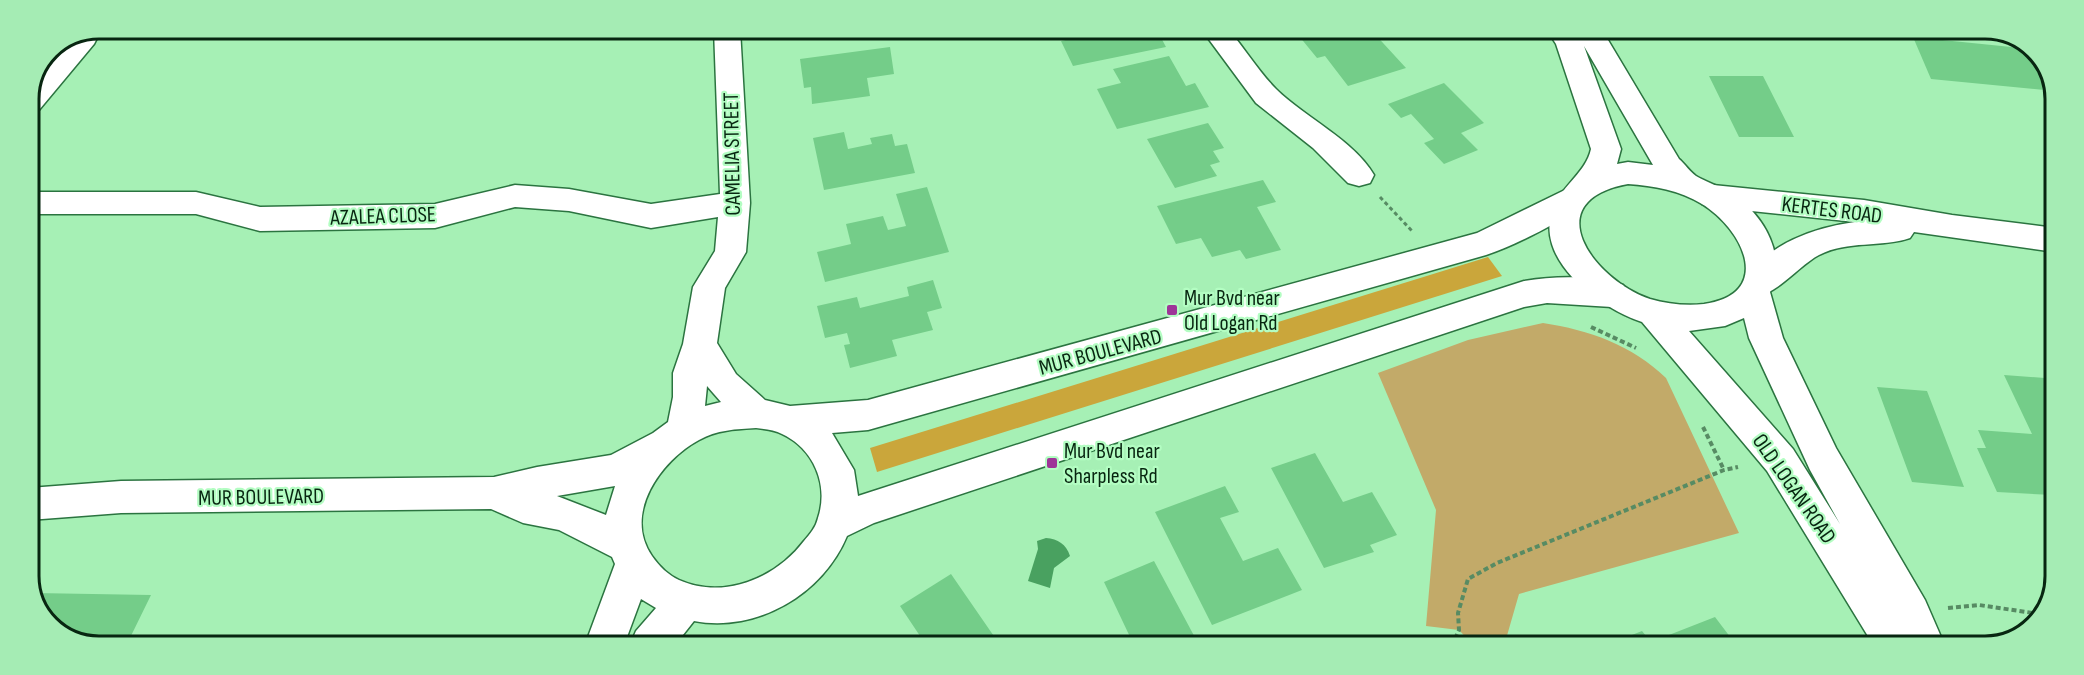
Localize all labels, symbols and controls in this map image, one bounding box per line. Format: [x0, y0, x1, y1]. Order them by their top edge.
street label: CAMELIA STREET [718, 92, 747, 216]
street label: KERTES ROAD [1780, 191, 1883, 230]
street label: AZALEA CLOSE [329, 201, 436, 232]
place label: Mur Bvd near Old Logan Rd [1184, 285, 1280, 337]
marker: Mur Bvd near Old Logan Rd [1165, 303, 1179, 317]
street label: MUR BOULEVARD [1036, 323, 1165, 382]
street label: OLD LOGAN ROAD [1746, 429, 1842, 549]
place label: Mur Bvd near Sharpless Rd [1064, 438, 1160, 490]
marker: Mur Bvd near Sharpless Rd [1045, 456, 1059, 470]
street label: MUR BOULEVARD [198, 483, 324, 512]

